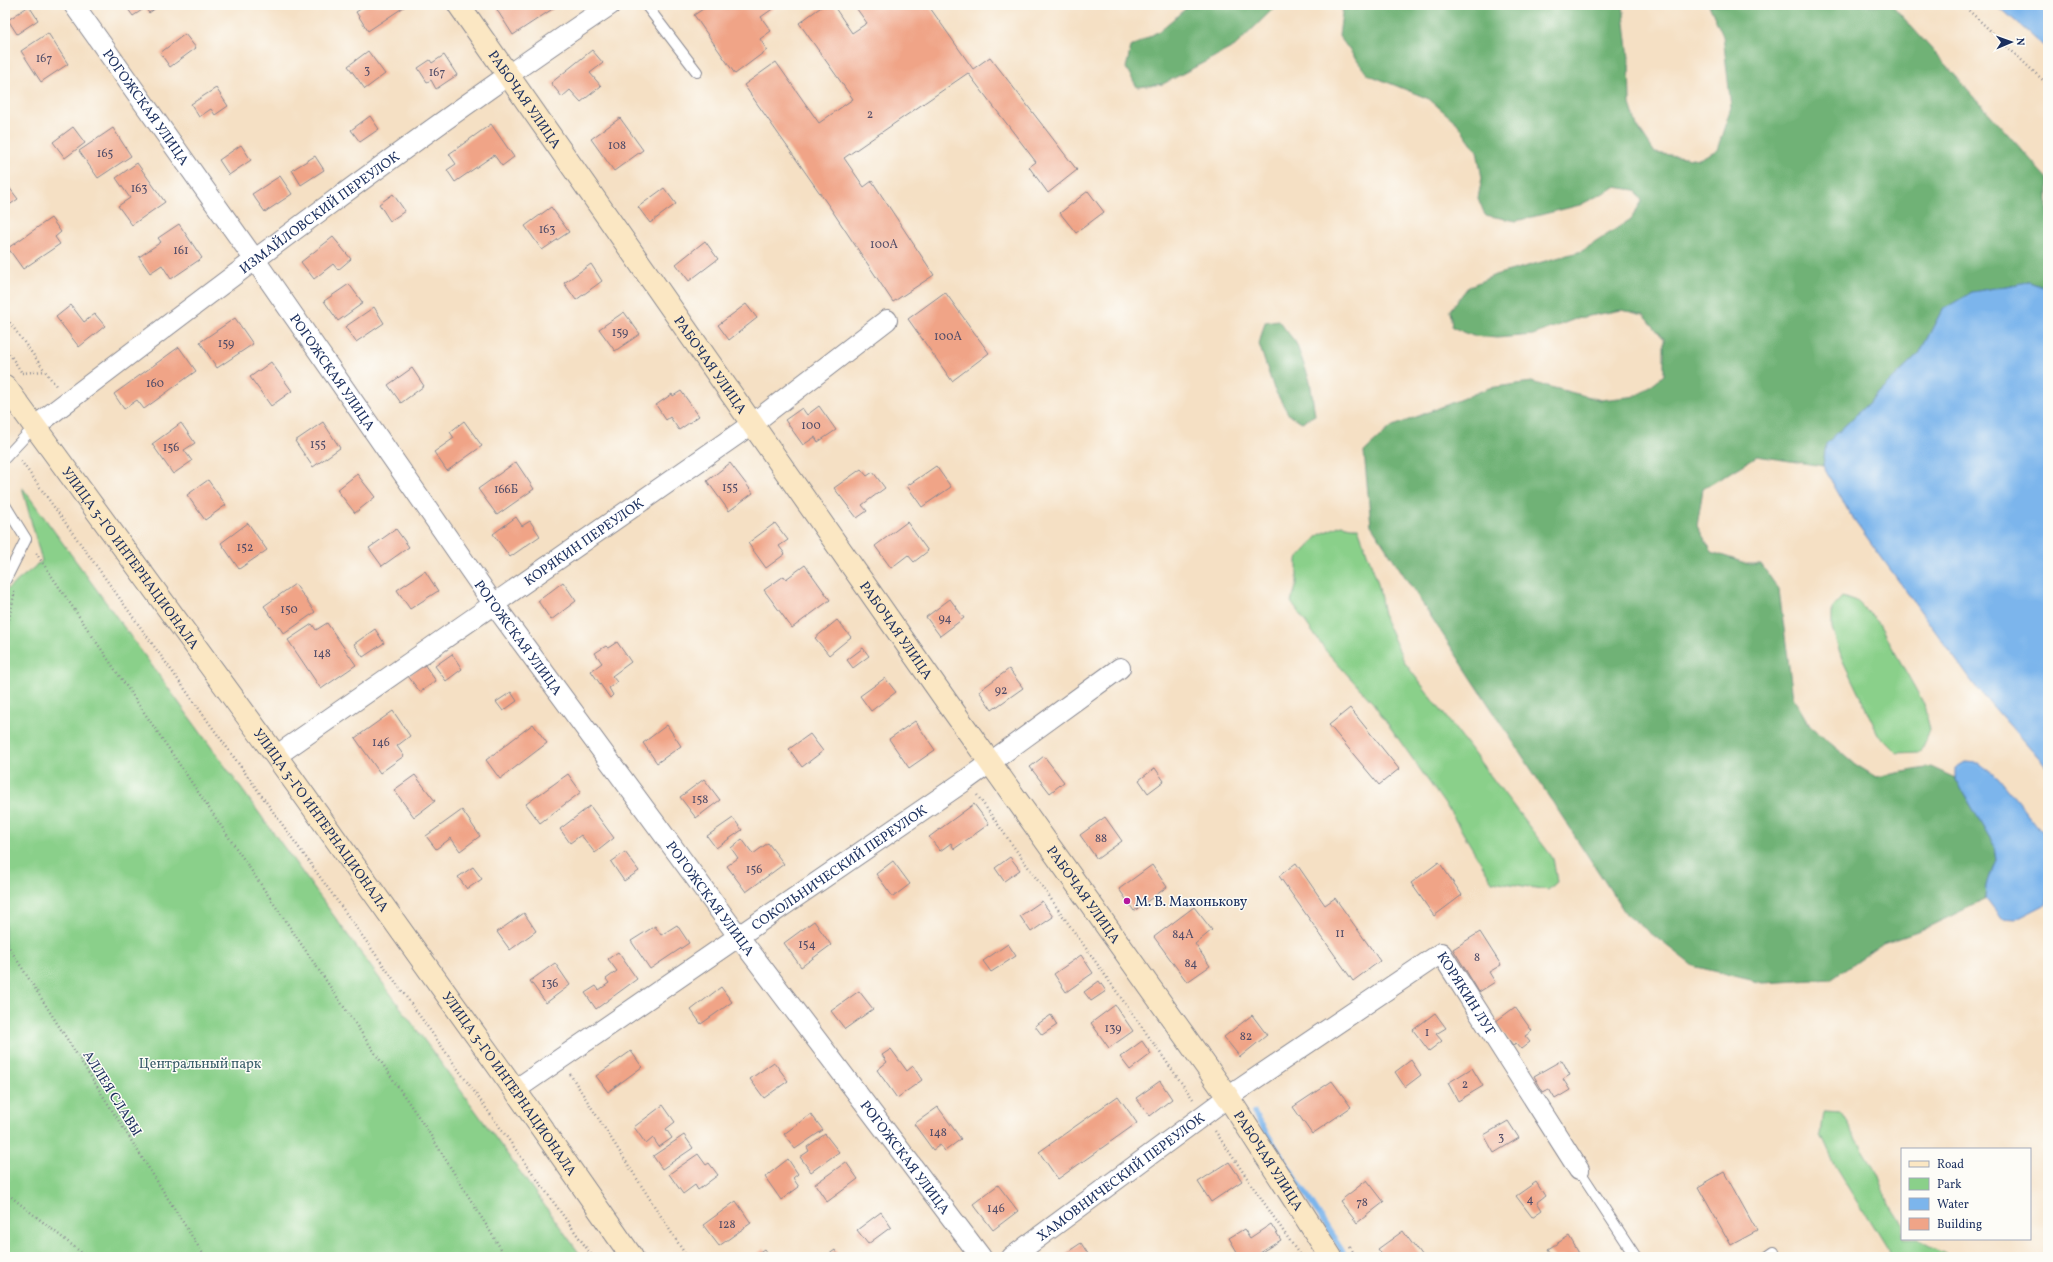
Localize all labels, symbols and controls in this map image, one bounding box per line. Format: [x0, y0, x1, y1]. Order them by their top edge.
north arrow [1991, 22, 2031, 62]
text: N [2012, 37, 2027, 46]
street label: РОГОЖСКАЯ УЛИЦА [97, 46, 193, 170]
street label: РАБОЧАЯ УЛИЦА [483, 47, 565, 153]
house number: 167 [36, 51, 52, 67]
house number: 3 [364, 63, 370, 79]
house number: 167 [429, 65, 445, 81]
house number: 2 [867, 107, 873, 123]
house number: 108 [608, 138, 626, 154]
house number: 165 [97, 146, 113, 162]
street label: ИЗМАЙЛОВСКИЙ ПЕРЕУЛОК [236, 147, 404, 279]
house number: 163 [131, 181, 147, 197]
house number: 163 [539, 222, 555, 238]
house number: 100А [870, 237, 898, 253]
house number: 161 [173, 243, 189, 259]
street label: РОГОЖСКАЯ УЛИЦА [284, 311, 379, 435]
street label: РАБОЧАЯ УЛИЦА [669, 313, 751, 418]
house number: 159 [612, 325, 628, 341]
house number: 100А [934, 329, 962, 345]
house number: 159 [218, 336, 234, 352]
house number: 160 [146, 376, 164, 392]
house number: 100 [801, 418, 821, 434]
house number: 155 [310, 437, 326, 453]
house number: 156 [163, 440, 179, 456]
street label: УЛИЦА 3-ГО ИНТЕРНАЦИОНАЛА [56, 464, 203, 654]
house number: 155 [722, 480, 738, 496]
house number: 166Б [494, 482, 518, 498]
street label: КОРЯКИН ПЕРЕУЛОК [521, 494, 649, 591]
house number: 152 [237, 540, 253, 556]
street label: РОГОЖСКАЯ УЛИЦА [469, 577, 566, 700]
street label: РАБОЧАЯ УЛИЦА [854, 578, 936, 684]
house number: 150 [280, 602, 298, 618]
house number: 94 [938, 611, 952, 627]
house number: 148 [313, 646, 331, 662]
house number: 92 [995, 683, 1007, 699]
street label: УЛИЦА 3-ГО ИНТЕРНАЦИОНАЛА [248, 725, 393, 916]
house number: 146 [372, 735, 390, 751]
house number: 158 [692, 792, 708, 808]
street label: СОКОЛЬНИЧЕСКИЙ ПЕРЕУЛОК [748, 801, 932, 936]
house number: 88 [1095, 831, 1107, 847]
street label: РОГОЖСКАЯ УЛИЦА [661, 838, 758, 961]
street label: РАБОЧАЯ УЛИЦА [1041, 843, 1124, 948]
house number: 156 [746, 862, 762, 878]
place label: М. В. Махонькову [1135, 893, 1248, 912]
marker: М. В. Махонькову [1122, 896, 1132, 906]
house number: 11 [1335, 926, 1345, 942]
house number: 84А [1172, 927, 1194, 943]
house number: 154 [798, 937, 816, 953]
street label: КОРЯКИН ЛУГ [1432, 949, 1499, 1040]
house number: 8 [1474, 950, 1480, 966]
house number: 84 [1185, 956, 1197, 972]
house number: 136 [542, 976, 558, 992]
street label: УЛИЦА 3-ГО ИНТЕРНАЦИОНАЛА [437, 988, 580, 1180]
house number: 139 [1105, 1021, 1121, 1037]
house number: 1 [1425, 1025, 1429, 1041]
house number: 82 [1240, 1029, 1252, 1045]
street label: АЛЛЕЯ СЛАВЫ [78, 1047, 146, 1140]
park label: Центральный парк [139, 1055, 262, 1074]
house number: 2 [1462, 1077, 1468, 1093]
street label: РОГОЖСКАЯ УЛИЦА [855, 1097, 954, 1219]
street label: РАБОЧАЯ УЛИЦА [1228, 1107, 1307, 1215]
street label: ХАМОВНИЧЕСКИЙ ПЕРЕУЛОК [1033, 1109, 1210, 1246]
house number: 148 [929, 1125, 947, 1141]
house number: 3 [1498, 1130, 1504, 1146]
legend [1901, 1148, 2031, 1240]
text: Road [1937, 1157, 1964, 1173]
text: Park [1937, 1177, 1962, 1193]
house number: 4 [1526, 1192, 1534, 1208]
house number: 78 [1356, 1195, 1368, 1211]
text: Water [1937, 1197, 1969, 1213]
house number: 146 [987, 1201, 1005, 1217]
house number: 128 [718, 1217, 736, 1233]
text: Building [1937, 1217, 1982, 1233]

